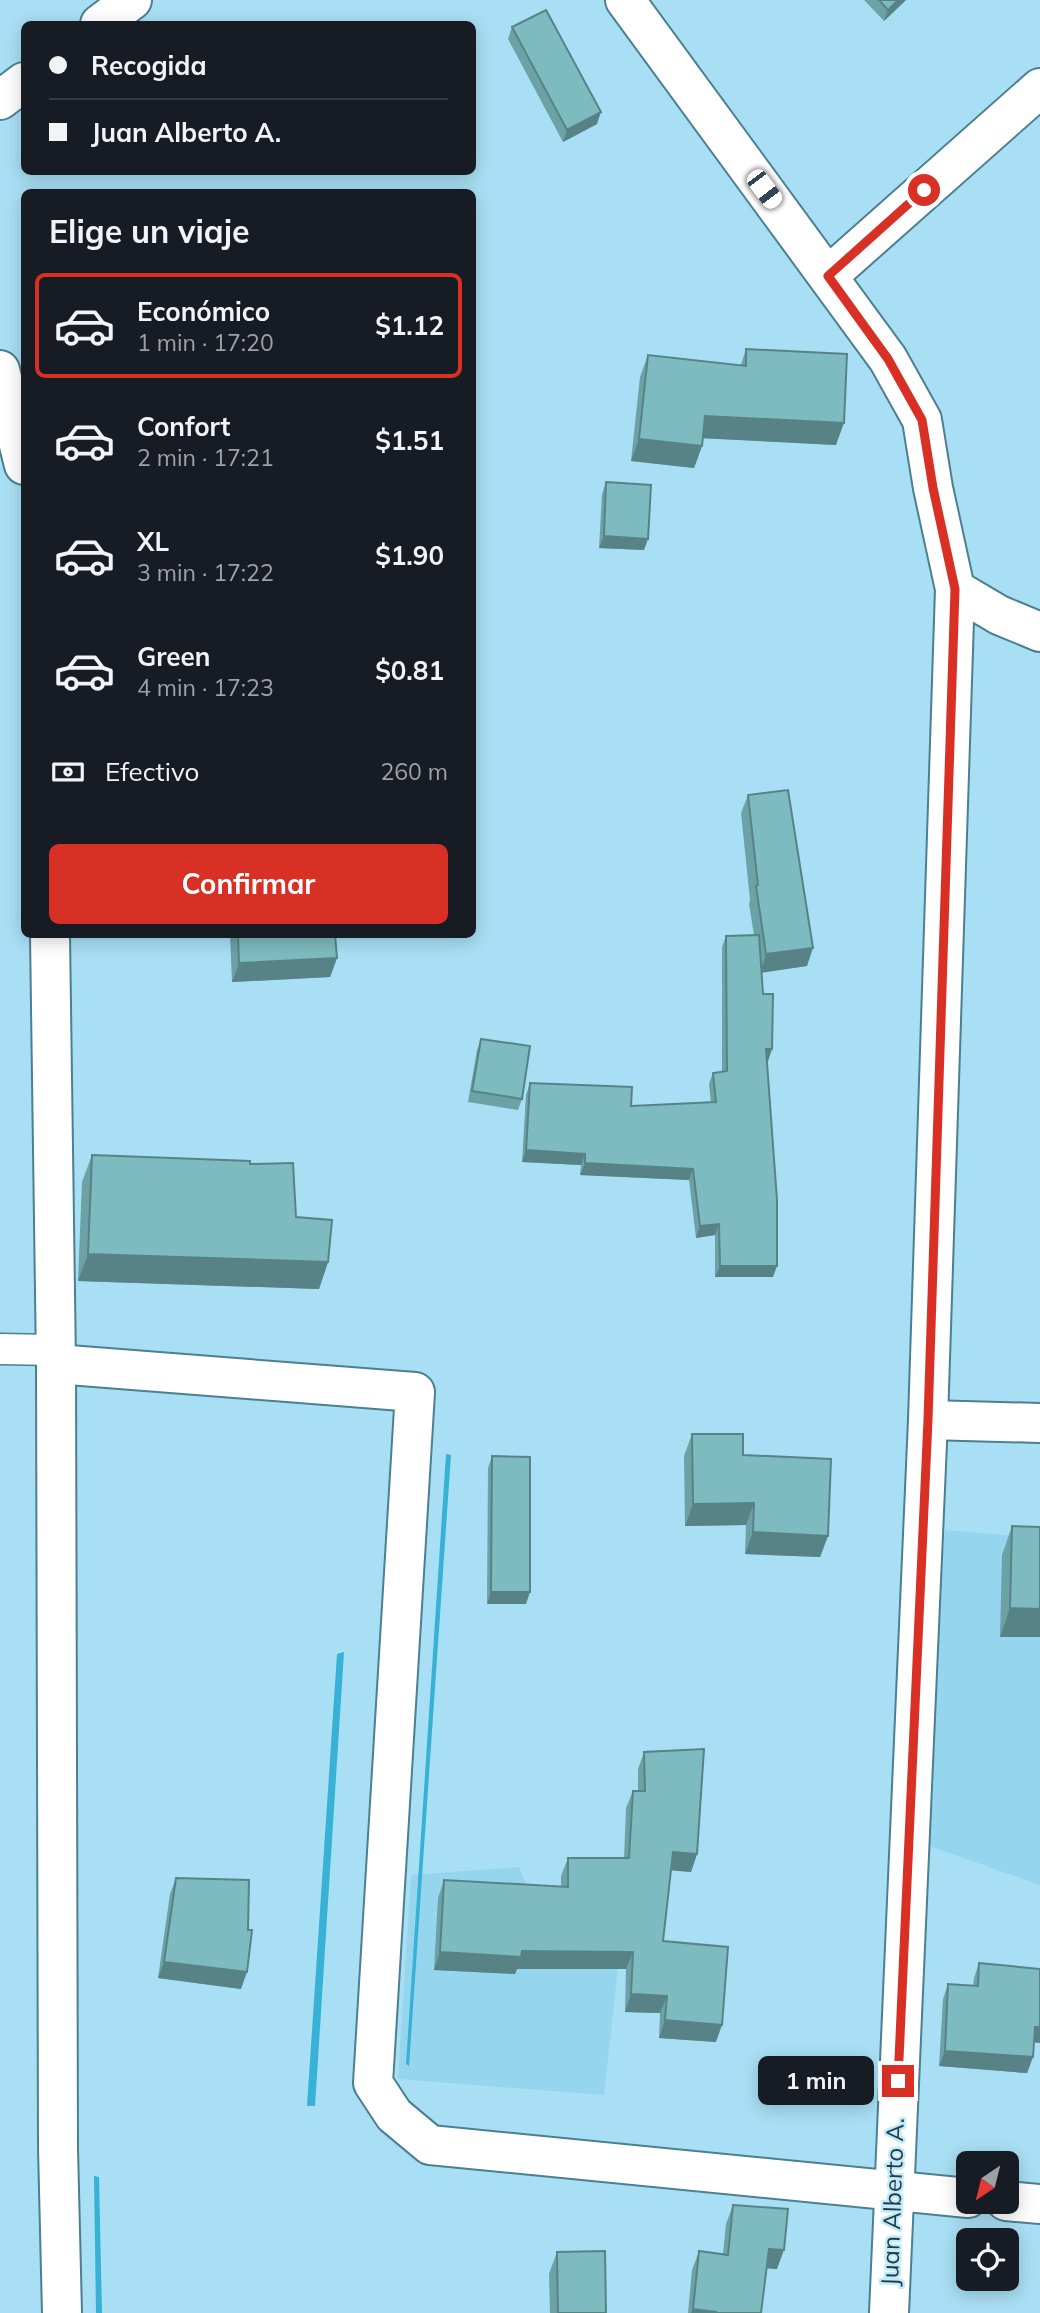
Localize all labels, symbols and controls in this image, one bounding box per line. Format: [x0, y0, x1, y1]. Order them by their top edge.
text: Recogida [91, 49, 207, 82]
text: Juan Alberto A. [91, 116, 281, 149]
car [743, 166, 786, 212]
route start [908, 174, 940, 206]
text: Elige un viaje [49, 211, 250, 251]
icon: car [53, 294, 116, 357]
text: Económico [137, 295, 270, 328]
text: $1.12 [375, 309, 444, 342]
text: 1 min · 17:20 [137, 328, 274, 357]
icon: car [53, 409, 116, 472]
text: Confort [137, 410, 230, 443]
text: $1.51 [375, 424, 444, 457]
text: 2 min · 17:21 [137, 443, 274, 472]
icon: car [53, 524, 116, 587]
text: XL [137, 525, 169, 558]
text: $1.90 [375, 539, 444, 572]
text: 3 min · 17:22 [137, 558, 274, 587]
icon: car [53, 639, 116, 702]
text: Green [137, 640, 210, 673]
text: $0.81 [375, 654, 444, 687]
text: 4 min · 17:23 [137, 673, 274, 702]
icon: cash [49, 753, 87, 791]
text: Efectivo [105, 755, 199, 788]
text: 260 m [380, 757, 448, 786]
button: Confirmar [49, 844, 448, 924]
callout: 1 min [758, 2056, 874, 2106]
route end [882, 2065, 914, 2097]
text: 1 min [786, 2066, 846, 2095]
street label: Juan Alberto A. [874, 2117, 910, 2287]
north arrow [956, 2151, 1018, 2214]
map controls [956, 2151, 1019, 2291]
button: locate [956, 2228, 1019, 2291]

